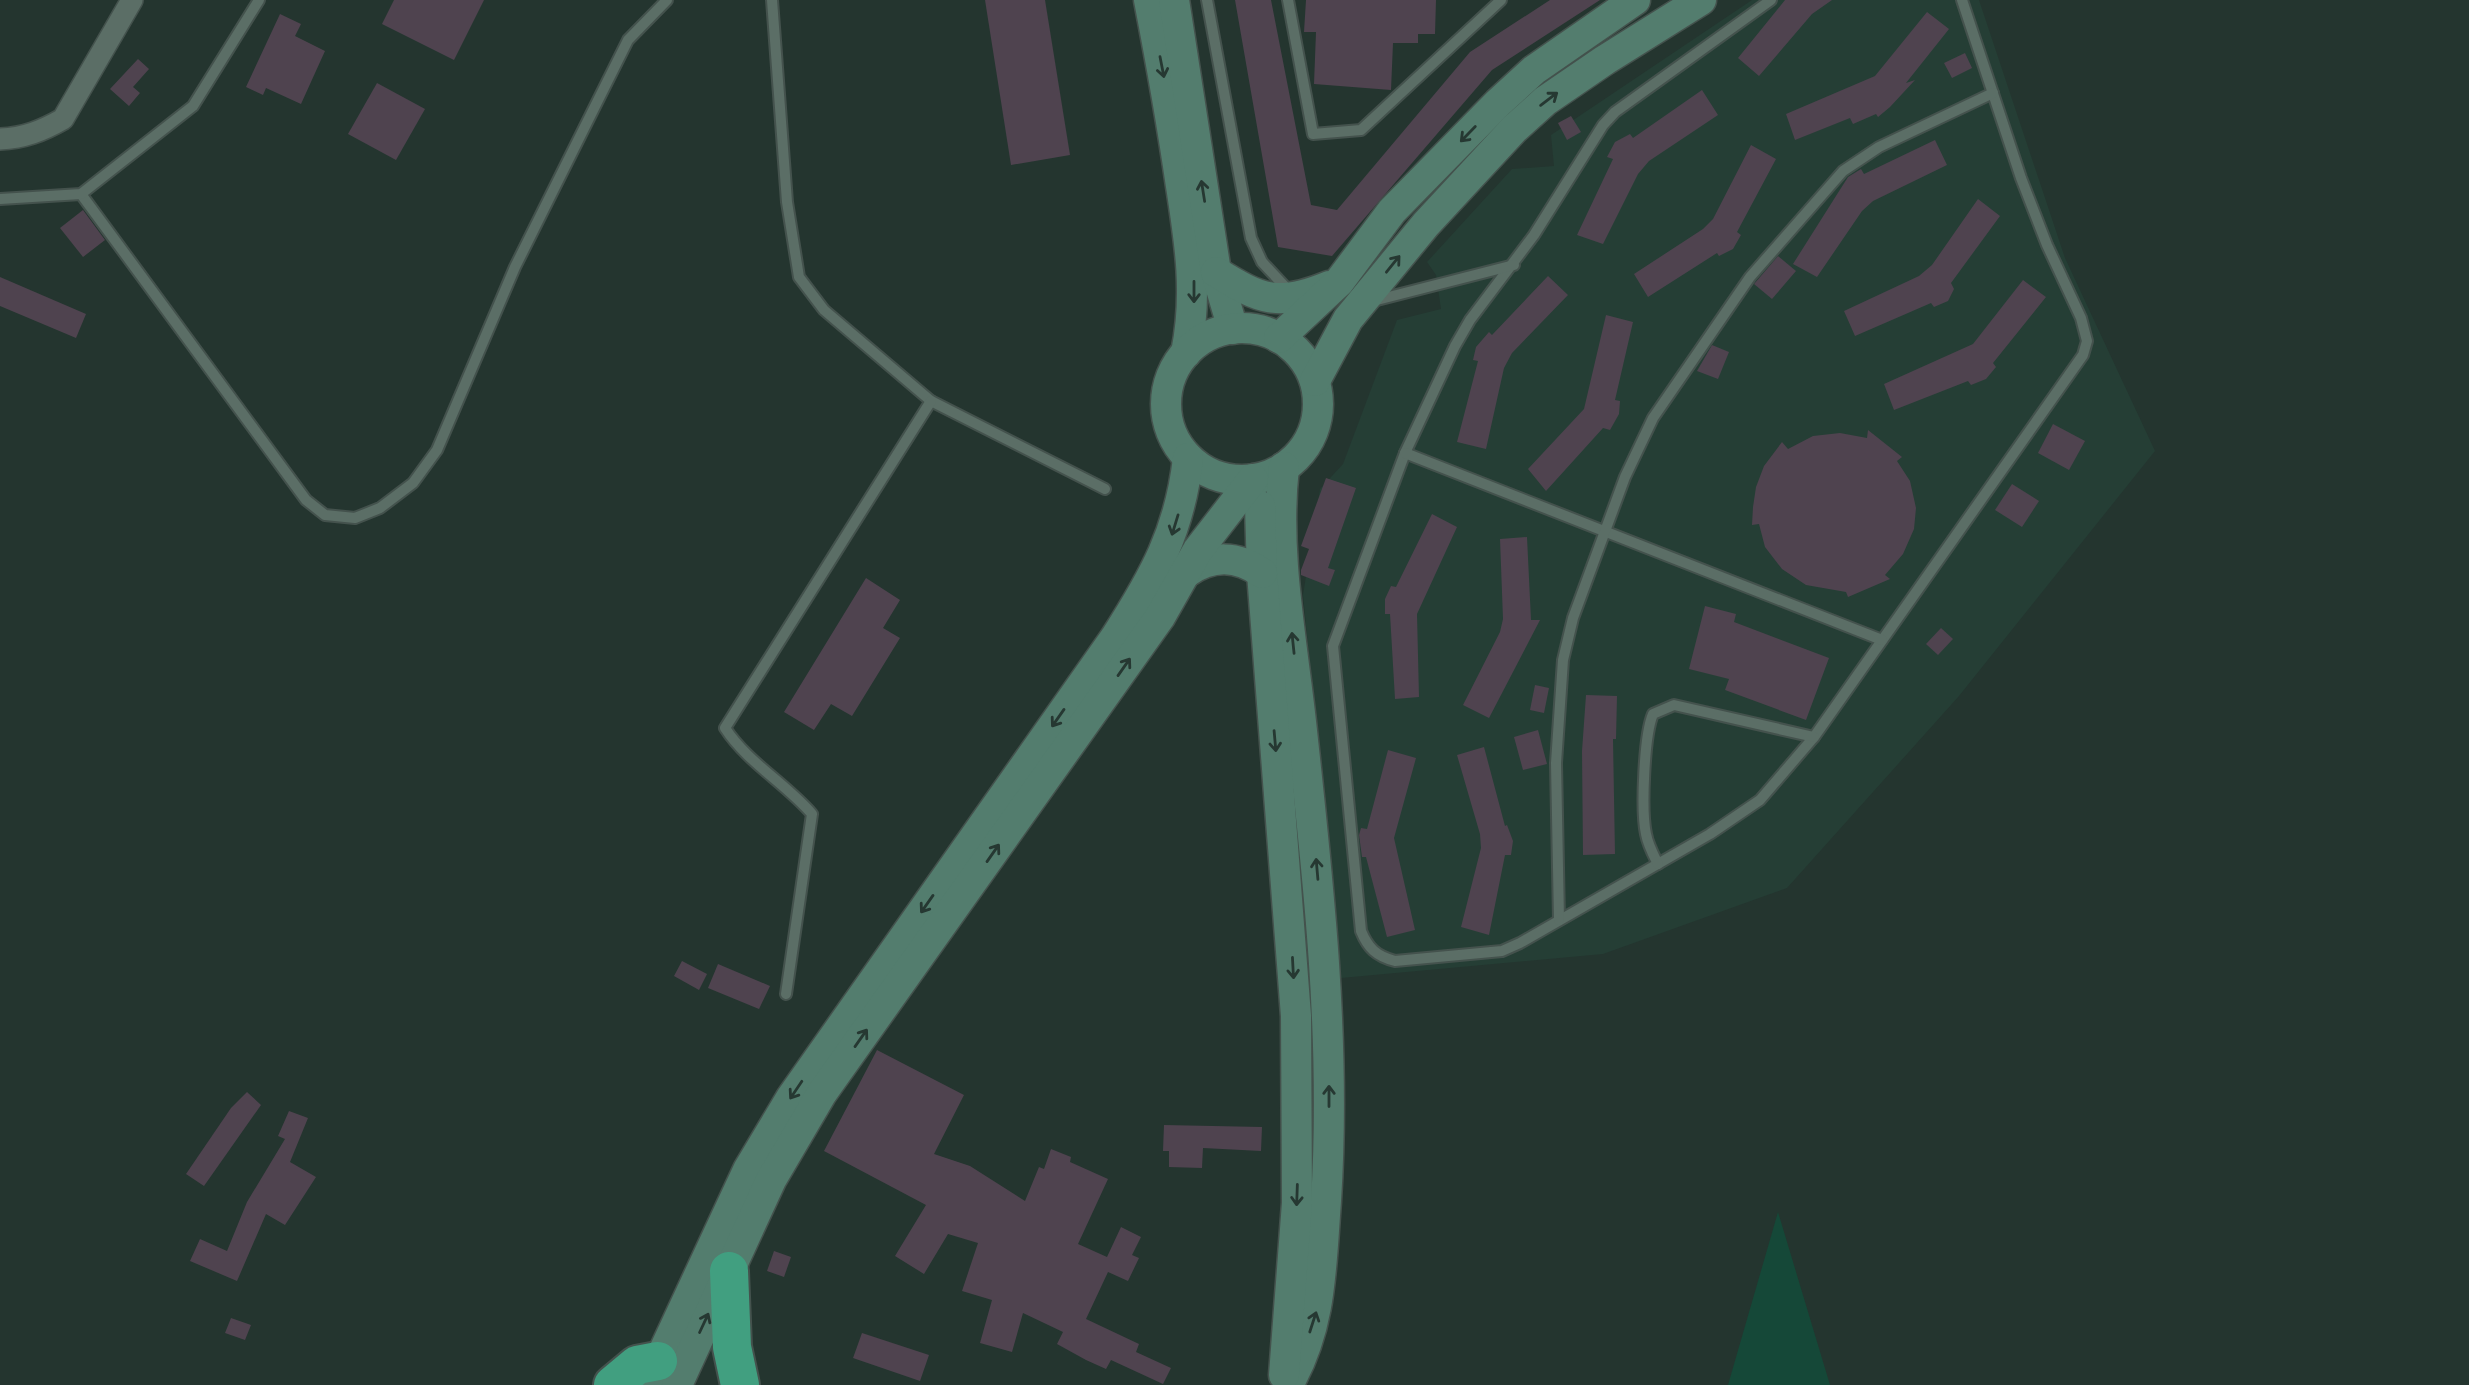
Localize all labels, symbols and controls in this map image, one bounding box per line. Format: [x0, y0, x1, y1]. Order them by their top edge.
one-way arrow [1156, 55, 1169, 78]
one-way arrow [1540, 92, 1559, 107]
one-way arrow [1459, 126, 1476, 143]
one-way arrow [1197, 180, 1210, 202]
one-way arrow [1385, 255, 1401, 273]
one-way arrow [1187, 280, 1201, 303]
one-way arrow [1168, 513, 1181, 535]
one-way arrow [1286, 632, 1299, 654]
one-way arrow [1117, 658, 1131, 677]
one-way arrow [1051, 708, 1065, 727]
one-way arrow [1269, 729, 1282, 752]
one-way arrow [986, 844, 1000, 863]
one-way arrow [1310, 858, 1323, 881]
one-way arrow [920, 894, 934, 913]
one-way arrow [1287, 956, 1300, 979]
one-way arrow [854, 1029, 868, 1048]
one-way arrow [789, 1080, 803, 1099]
one-way arrow [1322, 1085, 1336, 1108]
one-way arrow [1290, 1184, 1304, 1207]
one-way arrow [1308, 1311, 1321, 1333]
one-way arrow [698, 1313, 712, 1334]

